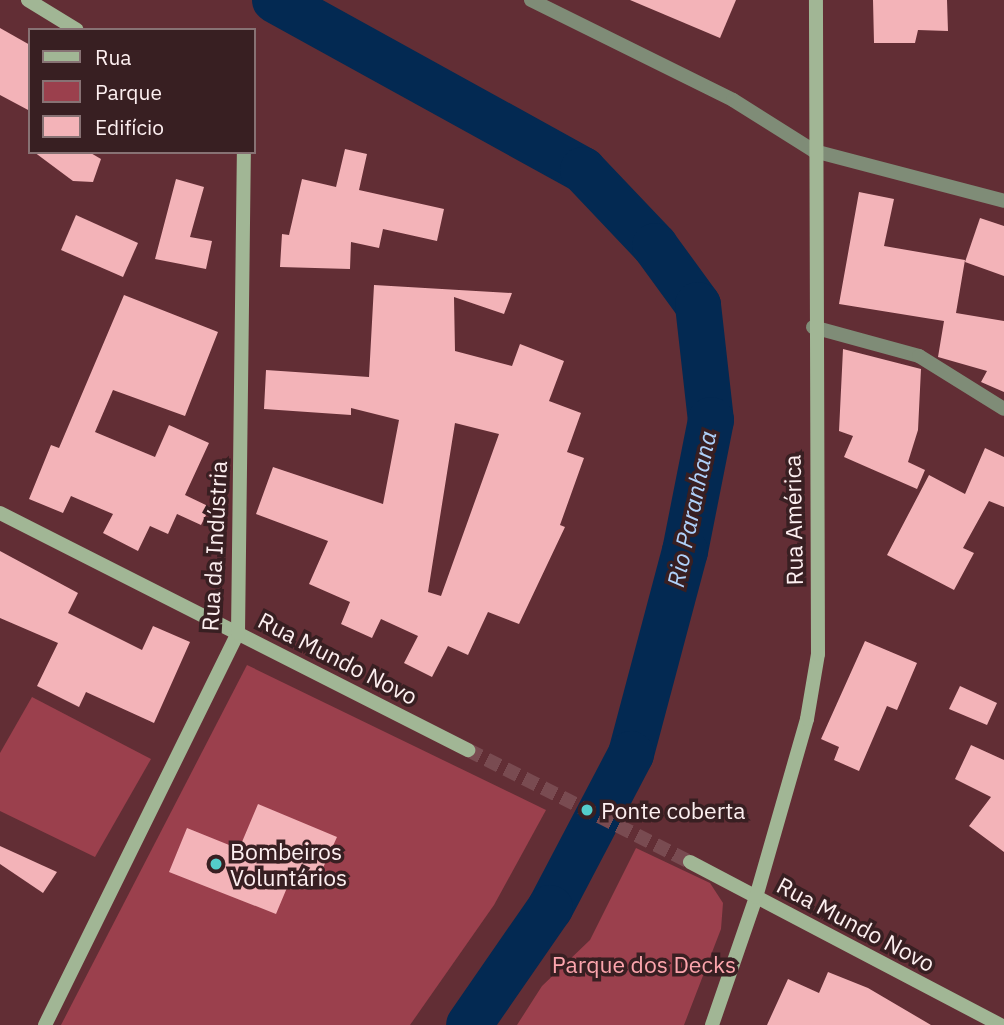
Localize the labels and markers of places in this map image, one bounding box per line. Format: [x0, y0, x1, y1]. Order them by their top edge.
place label: Ponte coberta [601, 796, 746, 824]
marker: Ponte coberta [579, 802, 595, 818]
place label: Bombeiros Voluntários [230, 837, 347, 891]
marker: Bombeiros Voluntários [208, 856, 224, 872]

